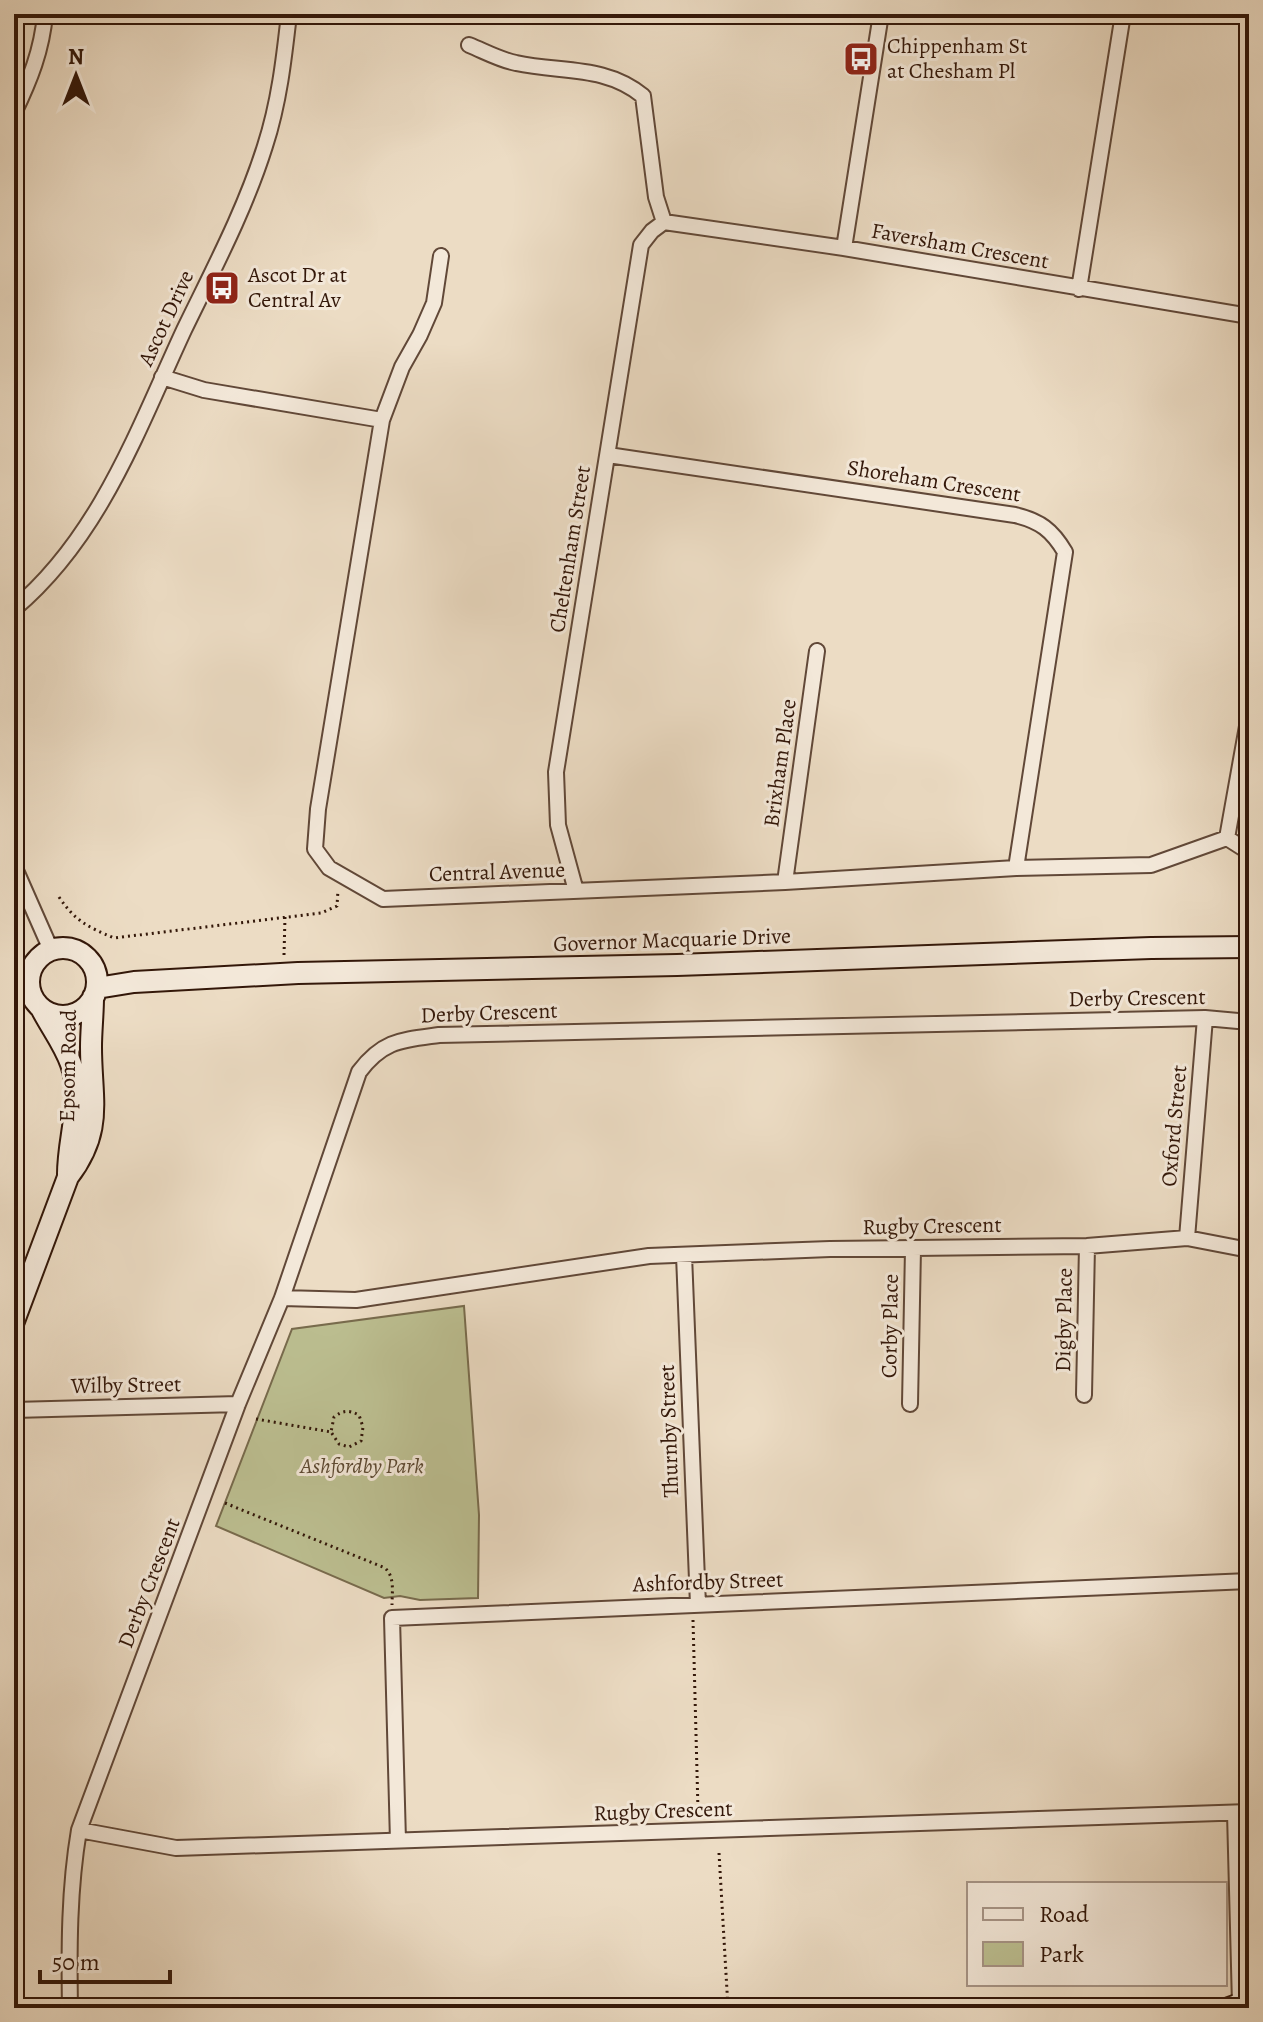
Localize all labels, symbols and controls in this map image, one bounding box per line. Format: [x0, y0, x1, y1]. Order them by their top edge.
place label: Chippenham St at Chesham Pl [887, 31, 1027, 86]
north arrow [36, 36, 116, 116]
bus stop icon: Chippenham St at Chesham Pl [842, 40, 880, 78]
text: N [68, 42, 84, 72]
street label: Faversham Crescent [869, 216, 1051, 276]
place label: Ascot Dr at Central Av [247, 260, 347, 315]
street label: Ascot Drive [130, 265, 201, 372]
bus stop icon: Ascot Dr at Central Av [203, 269, 241, 307]
street label: Shoreham Crescent [845, 452, 1023, 510]
street label: Cheltenham Street [542, 463, 598, 635]
street label: Brixham Place [756, 697, 804, 829]
street label: Central Avenue [428, 855, 566, 889]
street label: Governor Macquarie Drive [553, 921, 791, 959]
street label: Derby Crescent [1068, 982, 1206, 1014]
street label: Derby Crescent [420, 996, 558, 1030]
street label: Epsom Road [52, 1009, 84, 1123]
street label: Oxford Street [1154, 1064, 1194, 1188]
street label: Rugby Crescent [862, 1210, 1002, 1242]
street label: Digby Place [1048, 1268, 1080, 1372]
street label: Corby Place [874, 1274, 906, 1378]
street label: Thurnby Street [652, 1364, 686, 1498]
street label: Wilby Street [70, 1369, 181, 1401]
park label: Ashfordby Park [299, 1451, 424, 1481]
street label: Derby Crescent [110, 1514, 188, 1652]
street label: Ashfordby Street [631, 1564, 784, 1600]
street label: Rugby Crescent [593, 1794, 733, 1828]
legend [967, 1882, 1227, 1986]
text: Road [1039, 1898, 1089, 1930]
scale bar [40, 1934, 170, 1984]
text: Park [1039, 1938, 1084, 1970]
text: 50 m [52, 1946, 100, 1978]

